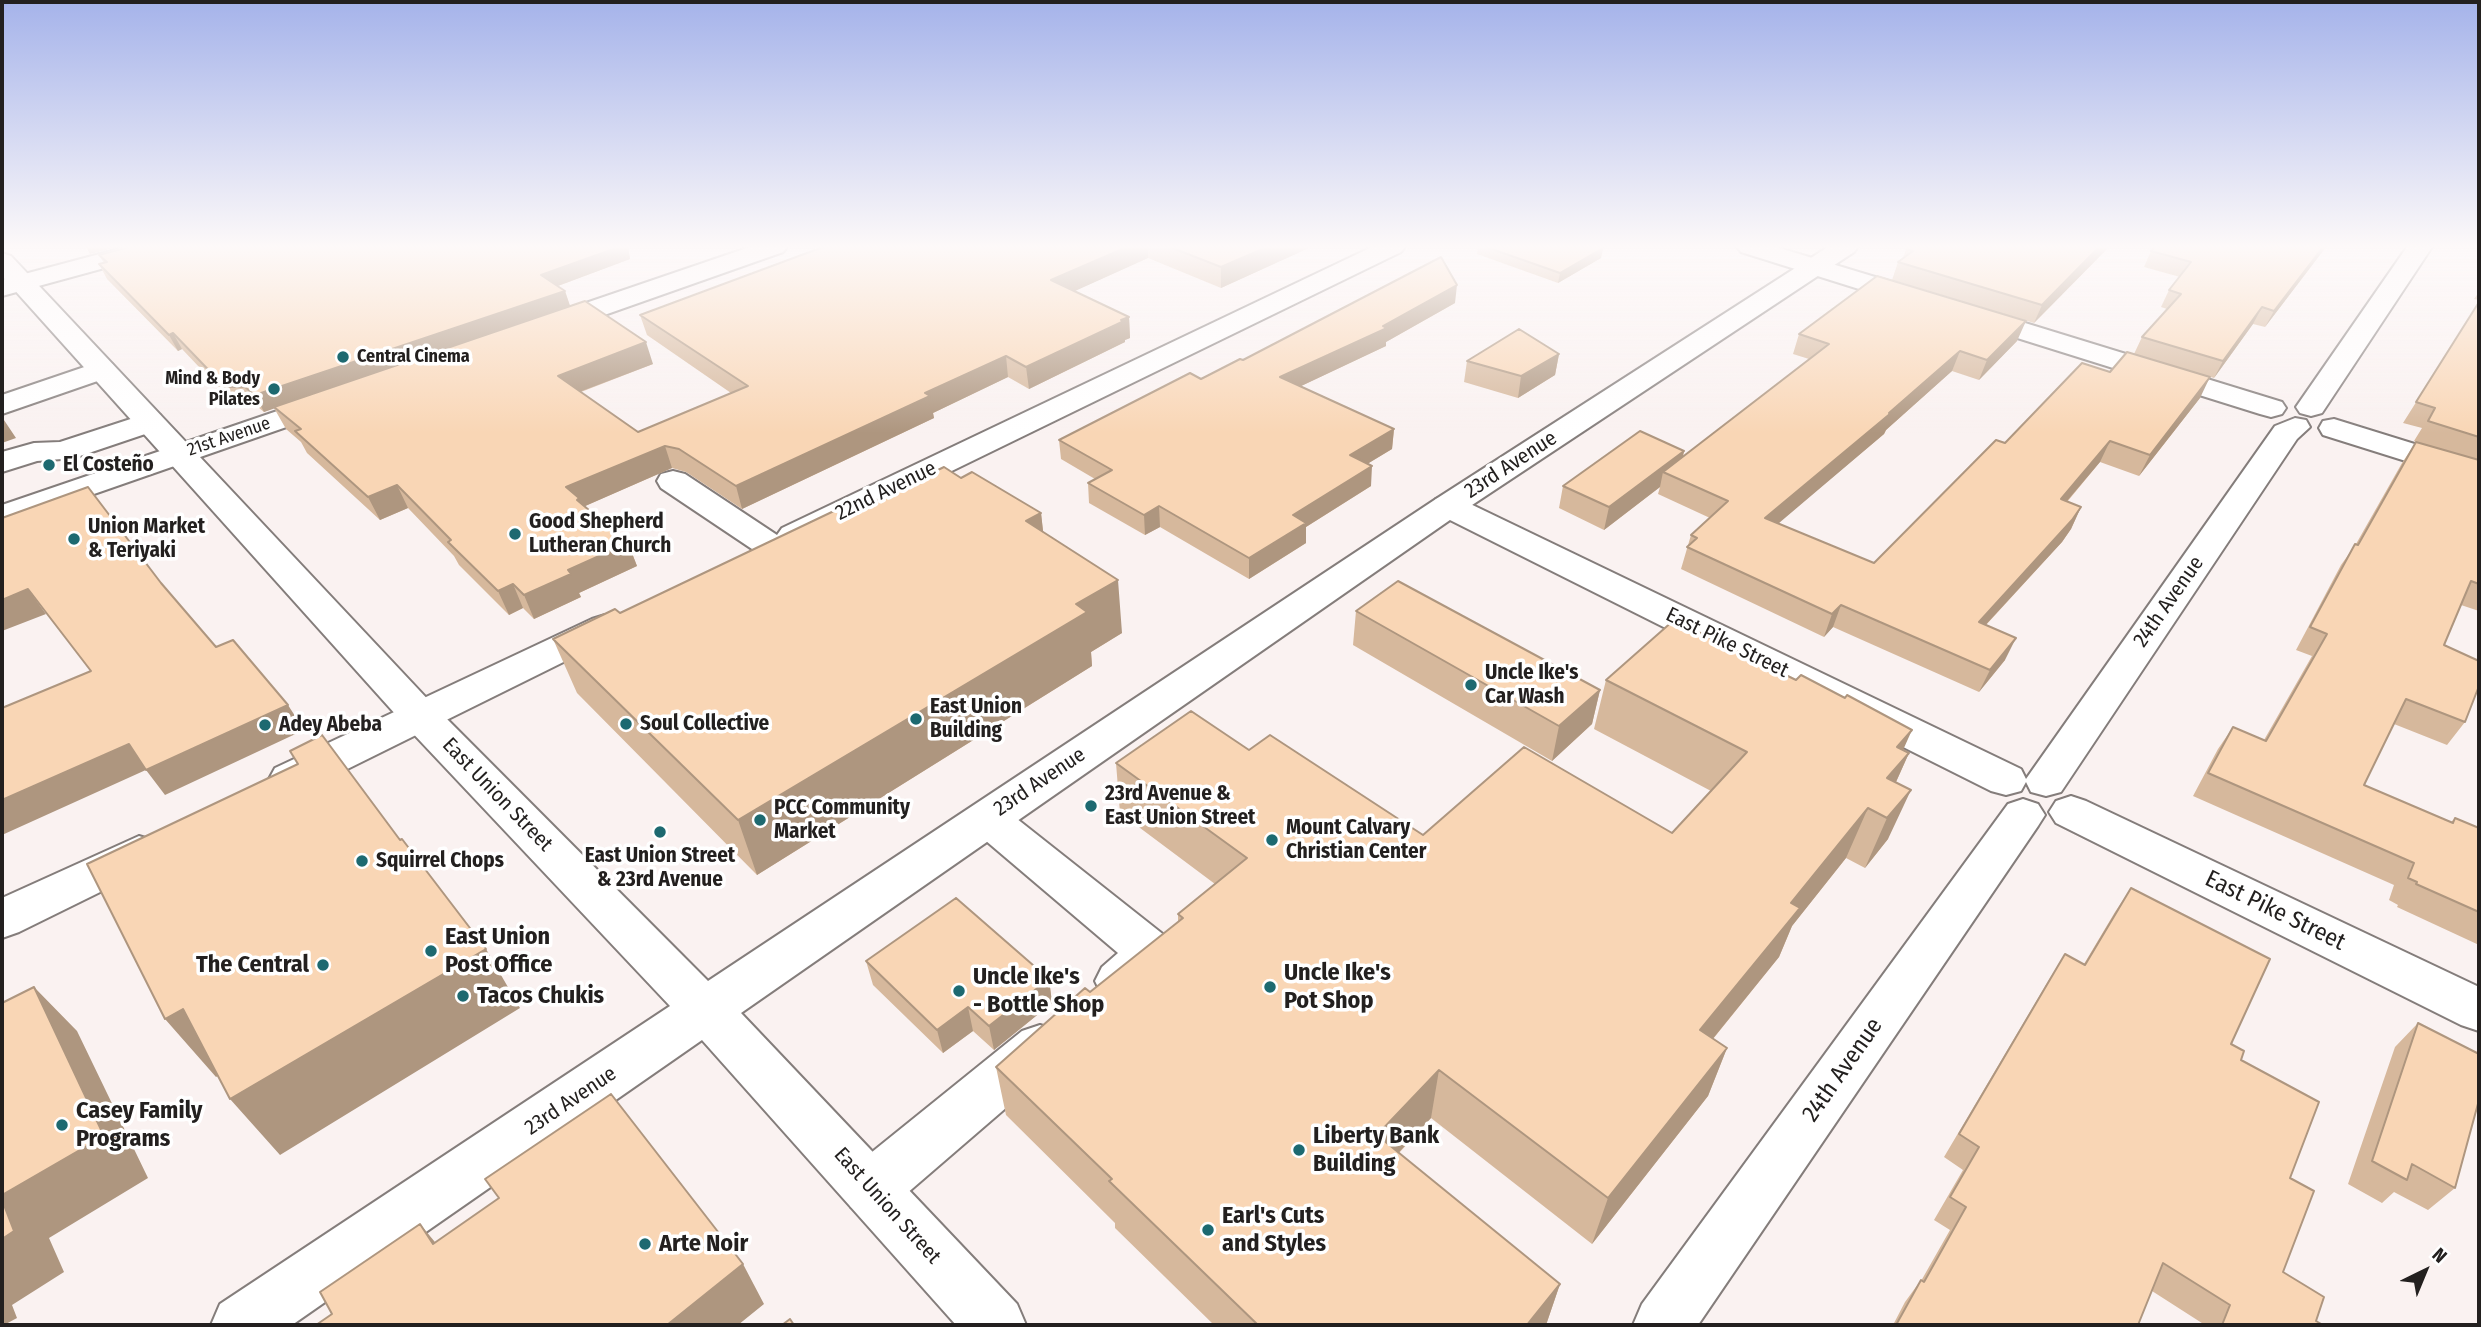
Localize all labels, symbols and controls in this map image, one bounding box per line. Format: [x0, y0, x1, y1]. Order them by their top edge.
place label: Central Cinema [357, 346, 470, 368]
marker: Central Cinema [335, 349, 351, 365]
place label: Mind & Body Pilates [165, 368, 260, 410]
marker: Mind & Body Pilates [266, 381, 282, 397]
street label: 21st Avenue [185, 413, 273, 461]
street label: 23rd Avenue [1460, 426, 1562, 504]
place label: El Costeño [63, 452, 154, 478]
street label: 22nd Avenue [832, 456, 940, 526]
marker: El Costeño [41, 457, 57, 473]
place label: Good Shepherd Lutheran Church [529, 509, 671, 559]
place label: Union Market & Teriyaki [88, 514, 205, 564]
marker: Good Shepherd Lutheran Church [507, 526, 523, 542]
marker: Union Market & Teriyaki [66, 531, 82, 547]
street label: 24th Avenue [2129, 552, 2209, 652]
street label: East Pike Street [1662, 602, 1792, 684]
place label: Uncle Ike's Car Wash [1485, 660, 1578, 710]
marker: Uncle Ike's Car Wash [1463, 677, 1479, 693]
place label: East Union Building [930, 694, 1022, 744]
place label: Soul Collective [640, 711, 769, 737]
marker: East Union Building [908, 711, 924, 727]
place label: Adey Abeba [279, 712, 382, 738]
marker: Soul Collective [618, 716, 634, 732]
marker: Adey Abeba [257, 717, 273, 733]
street label: East Union Street [437, 733, 557, 857]
street label: 23rd Avenue [990, 742, 1090, 822]
place label: 23rd Avenue & East Union Street [1105, 781, 1255, 831]
place label: PCC Community Market [774, 795, 910, 845]
marker: 23rd Avenue & East Union Street [1083, 798, 1099, 814]
marker: PCC Community Market [752, 812, 768, 828]
place label: Mount Calvary Christian Center [1286, 815, 1426, 865]
marker: East Union Street & 23rd Avenue [652, 824, 668, 840]
marker: Mount Calvary Christian Center [1264, 832, 1280, 848]
place label: East Union Street & 23rd Avenue [585, 843, 735, 893]
place label: Squirrel Chops [376, 848, 504, 874]
marker: Squirrel Chops [354, 853, 370, 869]
street label: East Pike Street [2200, 865, 2350, 957]
place label: East Union Post Office [445, 923, 552, 979]
marker: East Union Post Office [423, 943, 439, 959]
place label: The Central [196, 951, 309, 979]
marker: The Central [315, 957, 331, 973]
place label: Uncle Ike's Pot Shop [1284, 959, 1391, 1015]
place label: Uncle Ike's - Bottle Shop [973, 963, 1104, 1019]
marker: Uncle Ike's Pot Shop [1262, 979, 1278, 995]
place label: Tacos Chukis [477, 982, 604, 1010]
marker: Uncle Ike's - Bottle Shop [951, 983, 967, 999]
marker: Tacos Chukis [455, 988, 471, 1004]
street label: 24th Avenue [1797, 1013, 1889, 1127]
street label: 23rd Avenue [521, 1061, 621, 1141]
place label: Casey Family Programs [76, 1097, 202, 1153]
marker: Casey Family Programs [54, 1117, 70, 1133]
place label: Liberty Bank Building [1313, 1122, 1439, 1178]
marker: Liberty Bank Building [1291, 1142, 1307, 1158]
street label: East Union Street [828, 1143, 946, 1269]
place label: Earl's Cuts and Styles [1222, 1202, 1326, 1258]
marker: Earl's Cuts and Styles [1200, 1222, 1216, 1238]
place label: Arte Noir [659, 1230, 748, 1258]
marker: Arte Noir [637, 1236, 653, 1252]
north arrow [2390, 1236, 2460, 1306]
text: N [2428, 1243, 2452, 1268]

